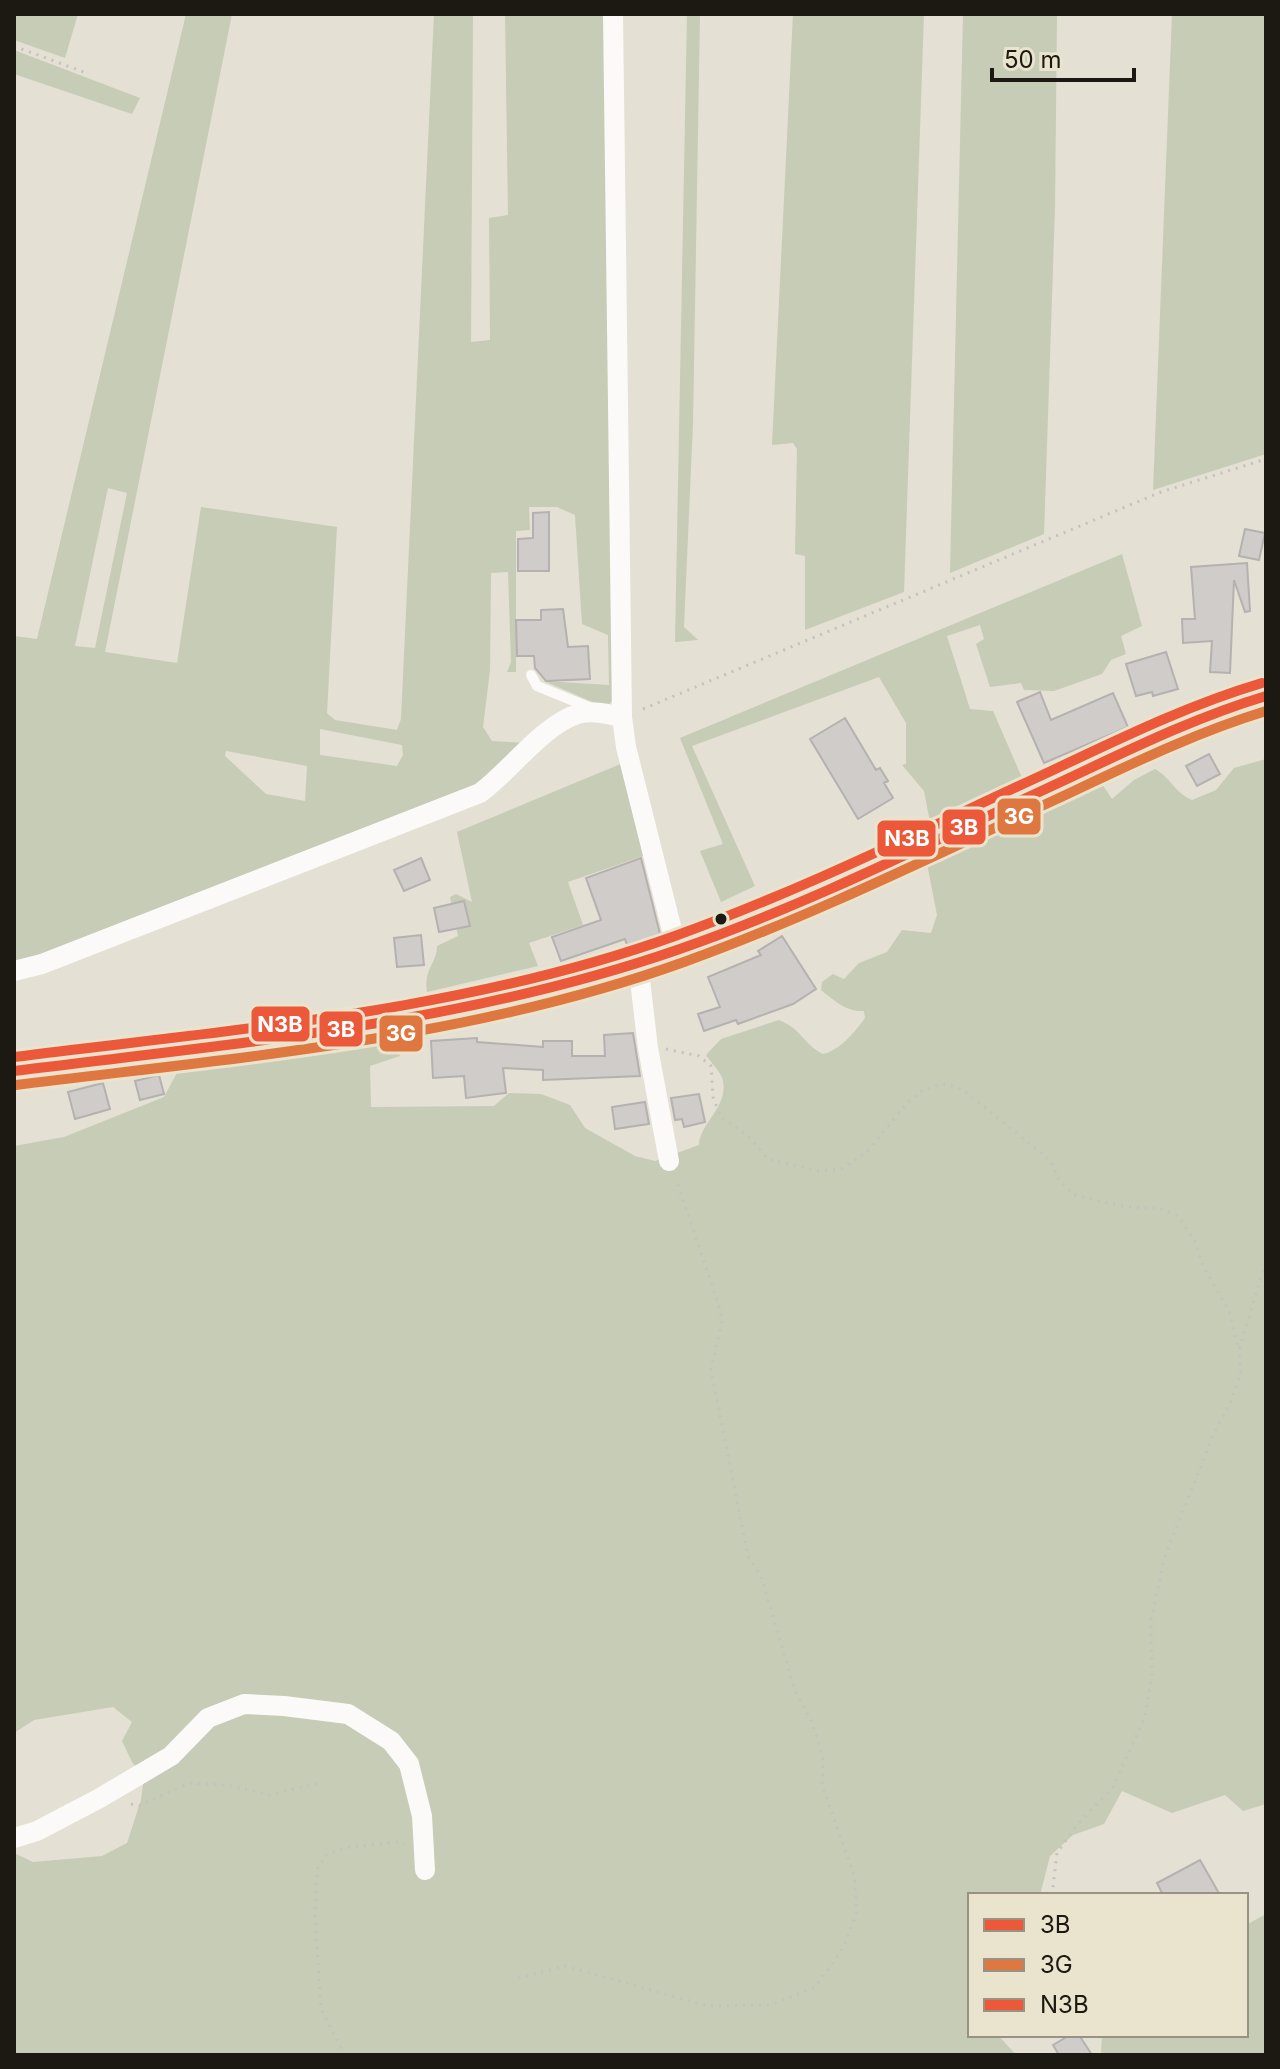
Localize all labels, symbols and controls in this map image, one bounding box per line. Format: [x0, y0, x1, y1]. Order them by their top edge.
scale bar [992, 32, 1134, 82]
text: 50 m [1004, 45, 1062, 74]
line badge: 3G [996, 797, 1042, 836]
text: 3G [1004, 803, 1034, 829]
line badge: 3B [941, 808, 987, 846]
text: 3B [950, 814, 978, 840]
line badge: N3B [876, 819, 937, 858]
text: N3B [884, 825, 930, 851]
unlabelled marker [713, 911, 729, 927]
line badge: N3B [250, 1005, 311, 1043]
line badge: 3B [318, 1010, 364, 1048]
text: N3B [257, 1011, 303, 1037]
line badge: 3G [378, 1014, 424, 1053]
text: 3B [327, 1016, 355, 1042]
text: 3G [386, 1020, 416, 1046]
legend [968, 1893, 1248, 2037]
text: 3B [1040, 1910, 1071, 1939]
text: 3G [1040, 1950, 1073, 1979]
text: N3B [1040, 1990, 1089, 2019]

